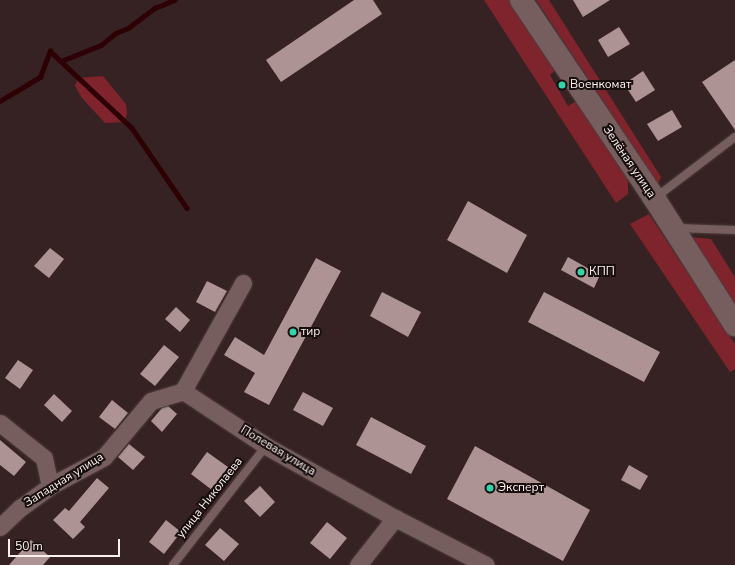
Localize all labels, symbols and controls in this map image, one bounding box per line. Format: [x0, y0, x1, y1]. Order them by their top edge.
place label: Военкомат [570, 78, 631, 92]
marker: Военкомат [557, 80, 567, 90]
street label: Зелёная улица [600, 123, 658, 201]
place label: КПП [589, 265, 615, 279]
marker: КПП [576, 267, 586, 277]
place label: тир [301, 325, 320, 339]
marker: тир [288, 327, 298, 337]
street label: Полевая улица [238, 423, 318, 479]
street label: Западная улица [21, 450, 107, 510]
street label: улица Николаева [174, 455, 246, 541]
place label: Эксперт [498, 481, 544, 495]
marker: Эксперт [485, 483, 495, 493]
scale bar [10, 531, 122, 557]
text: 50 m [15, 538, 43, 554]

